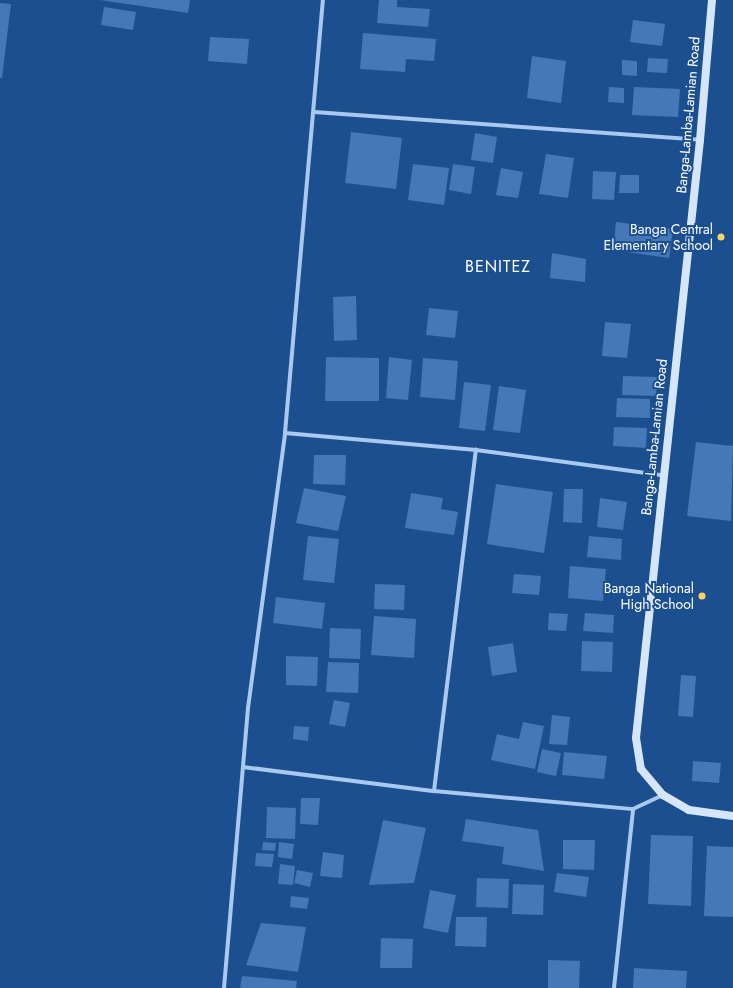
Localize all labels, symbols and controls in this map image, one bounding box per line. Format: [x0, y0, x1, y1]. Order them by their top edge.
street label: Banga-Lamba-Lamian Road [673, 36, 703, 194]
place label: Banga Central Elementary School [603, 221, 713, 254]
marker: Banga Central Elementary School [716, 232, 726, 242]
district label: BENITEZ [465, 257, 531, 277]
street label: Banga-Lamba-Lamian Road [637, 358, 671, 516]
place label: Banga National High School [604, 580, 694, 612]
marker: Banga National High School [697, 591, 707, 601]

